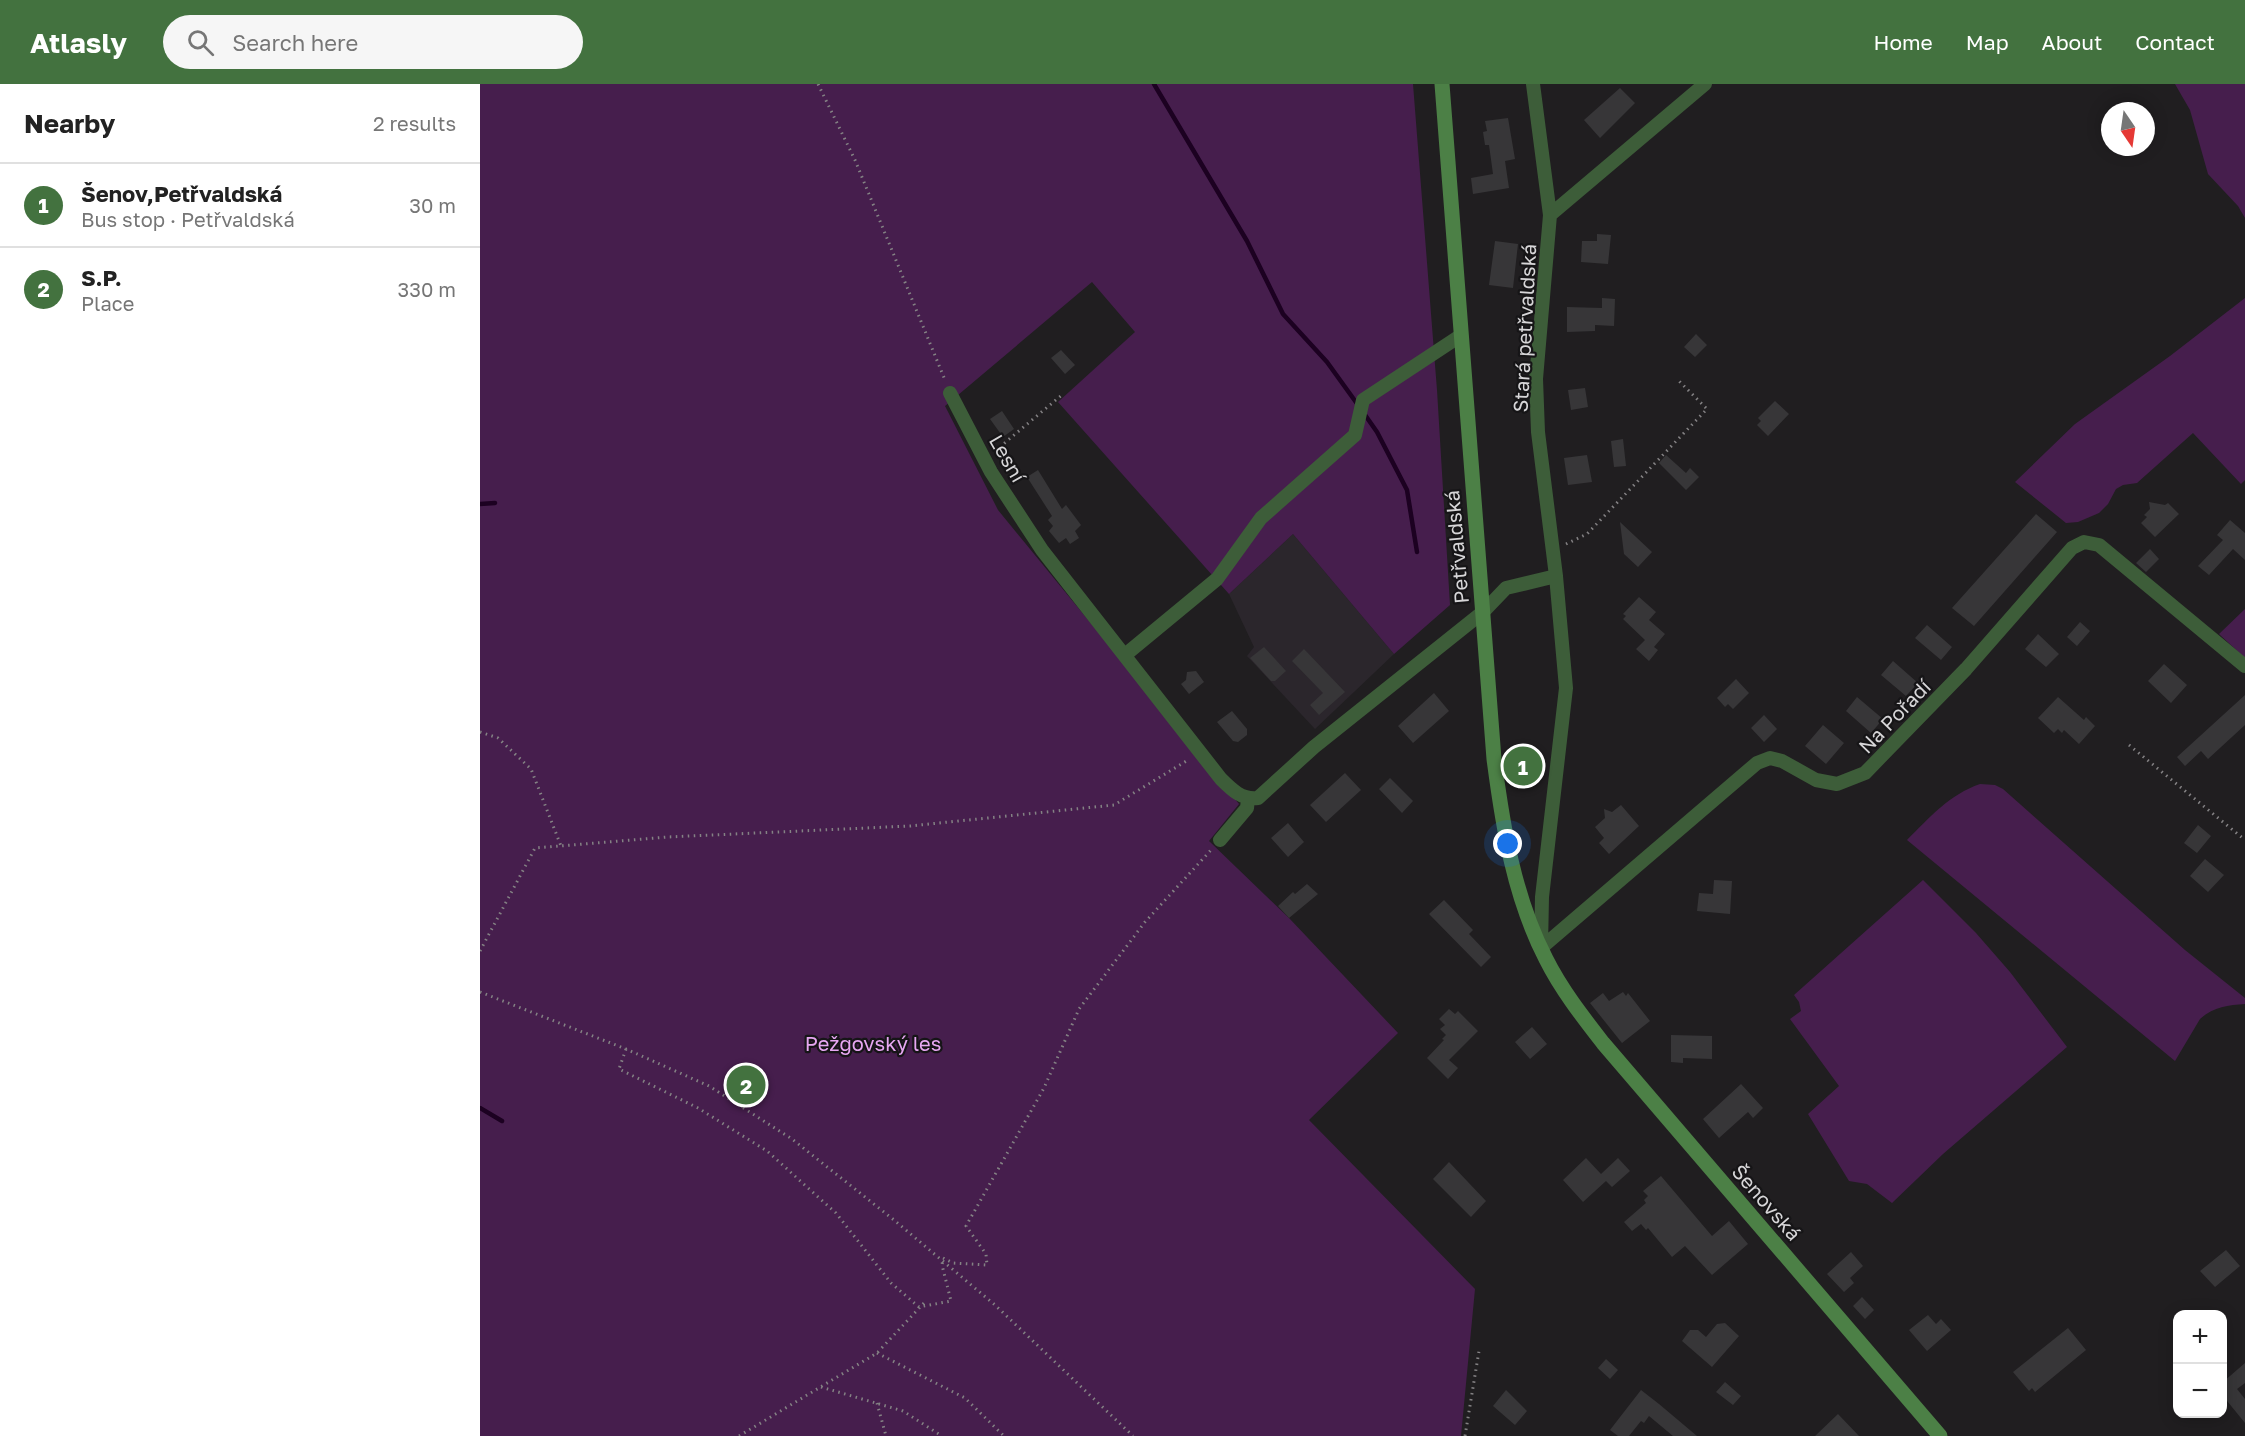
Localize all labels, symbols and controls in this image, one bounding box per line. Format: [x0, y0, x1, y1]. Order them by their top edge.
search box [163, 15, 583, 69]
text: Atlasly [30, 26, 127, 59]
icon: search [184, 26, 217, 59]
text: Search here [232, 29, 358, 56]
text: Home [1873, 29, 1933, 55]
text: Map [1966, 29, 2009, 55]
text: About [2042, 29, 2102, 55]
text: Contact [2135, 29, 2215, 55]
north arrow [2101, 102, 2155, 156]
text: Nearby [24, 108, 115, 139]
text: 2 results [373, 111, 456, 135]
text: Šenov,Petřvaldská [81, 180, 282, 207]
text: 1 [38, 193, 49, 217]
text: 30 m [409, 193, 456, 217]
text: Bus stop · Petřvaldská [81, 207, 295, 231]
street label: Stará petřvaldská [1508, 243, 1540, 413]
text: S.P. [81, 264, 122, 291]
text: 2 [37, 277, 50, 301]
text: 330 m [398, 277, 456, 301]
text: Place [81, 291, 134, 315]
street label: Lesní [985, 430, 1032, 488]
street label: Petřvaldská [1439, 489, 1473, 605]
street label: Na Pořadí [1853, 673, 1936, 758]
pin: 1 [1504, 744, 1542, 788]
your location [1493, 829, 1522, 858]
park label: Pežgovský les [805, 1031, 941, 1055]
pin: 2 [726, 1062, 766, 1108]
street label: Šenovská [1728, 1159, 1806, 1245]
map controls [2173, 1310, 2227, 1418]
button: + [2173, 1310, 2227, 1364]
button: − [2173, 1364, 2227, 1418]

